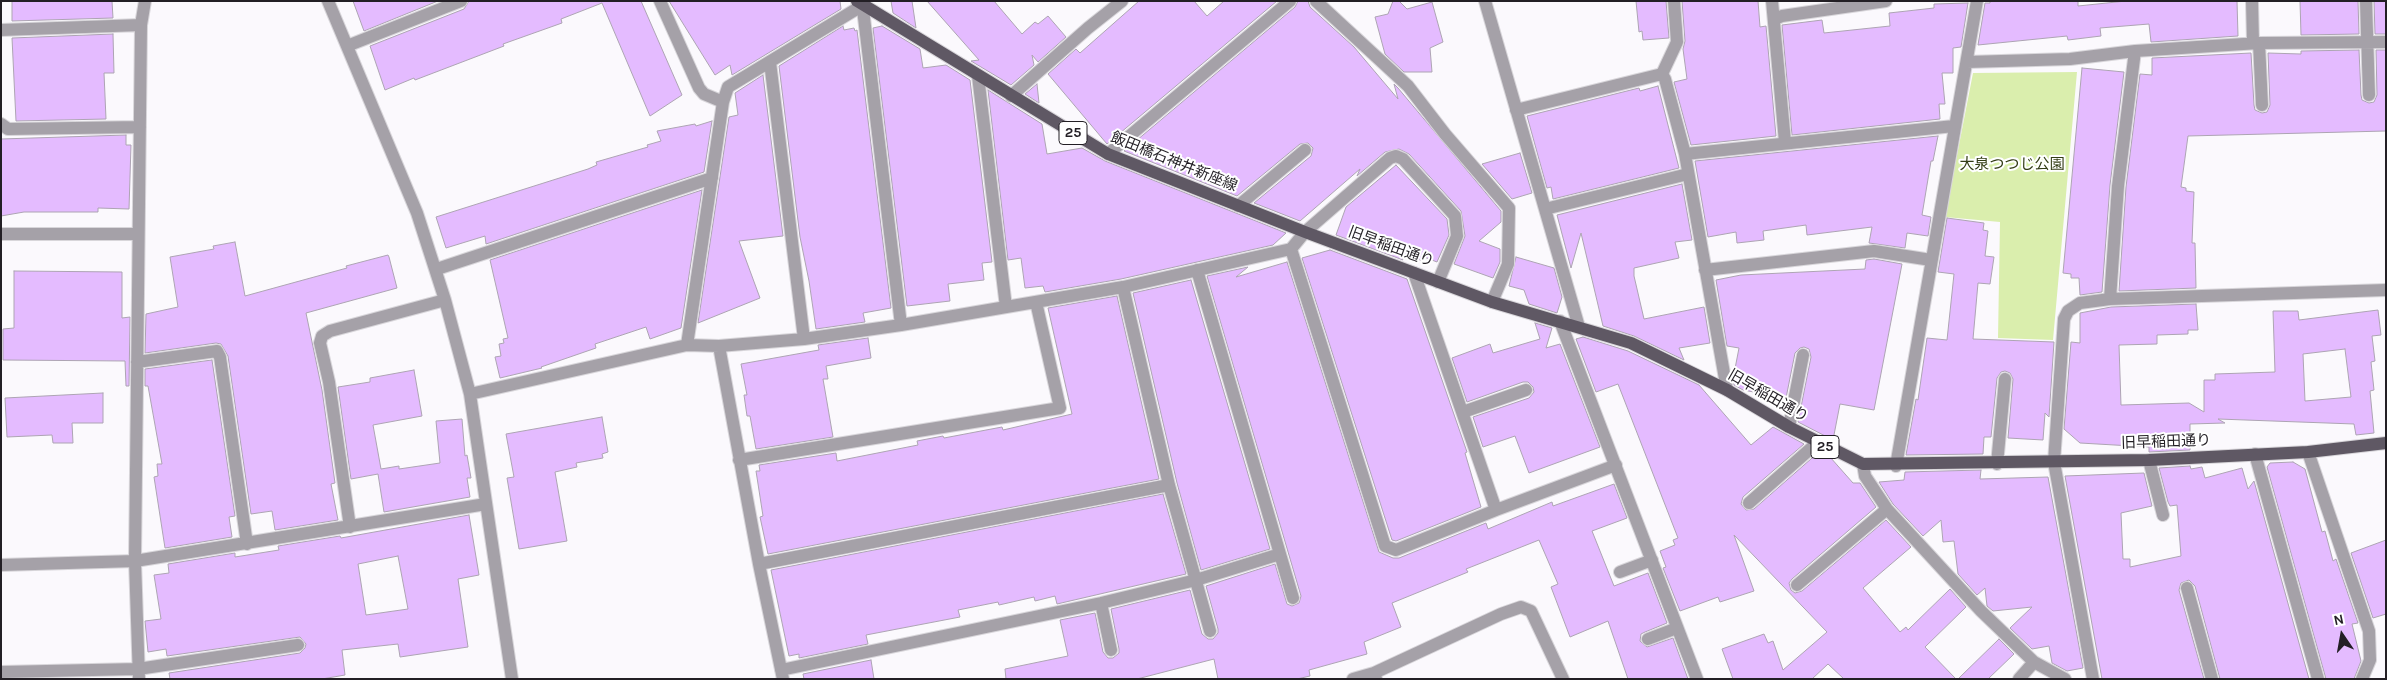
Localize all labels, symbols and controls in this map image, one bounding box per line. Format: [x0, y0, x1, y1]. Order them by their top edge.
road number: 25 [1059, 122, 1087, 144]
street label: 飯田橋石神井新座線 [1108, 128, 1240, 196]
park label: 大泉つつじ公園 [1960, 156, 2064, 174]
street label: 旧早稲田通り [1346, 223, 1436, 271]
street label: 旧早稲田通り [1725, 366, 1811, 426]
street label: 旧早稲田通り [2121, 431, 2211, 453]
road number: 25 [1811, 436, 1839, 458]
north arrow [2317, 610, 2367, 660]
text: N [2332, 610, 2345, 629]

